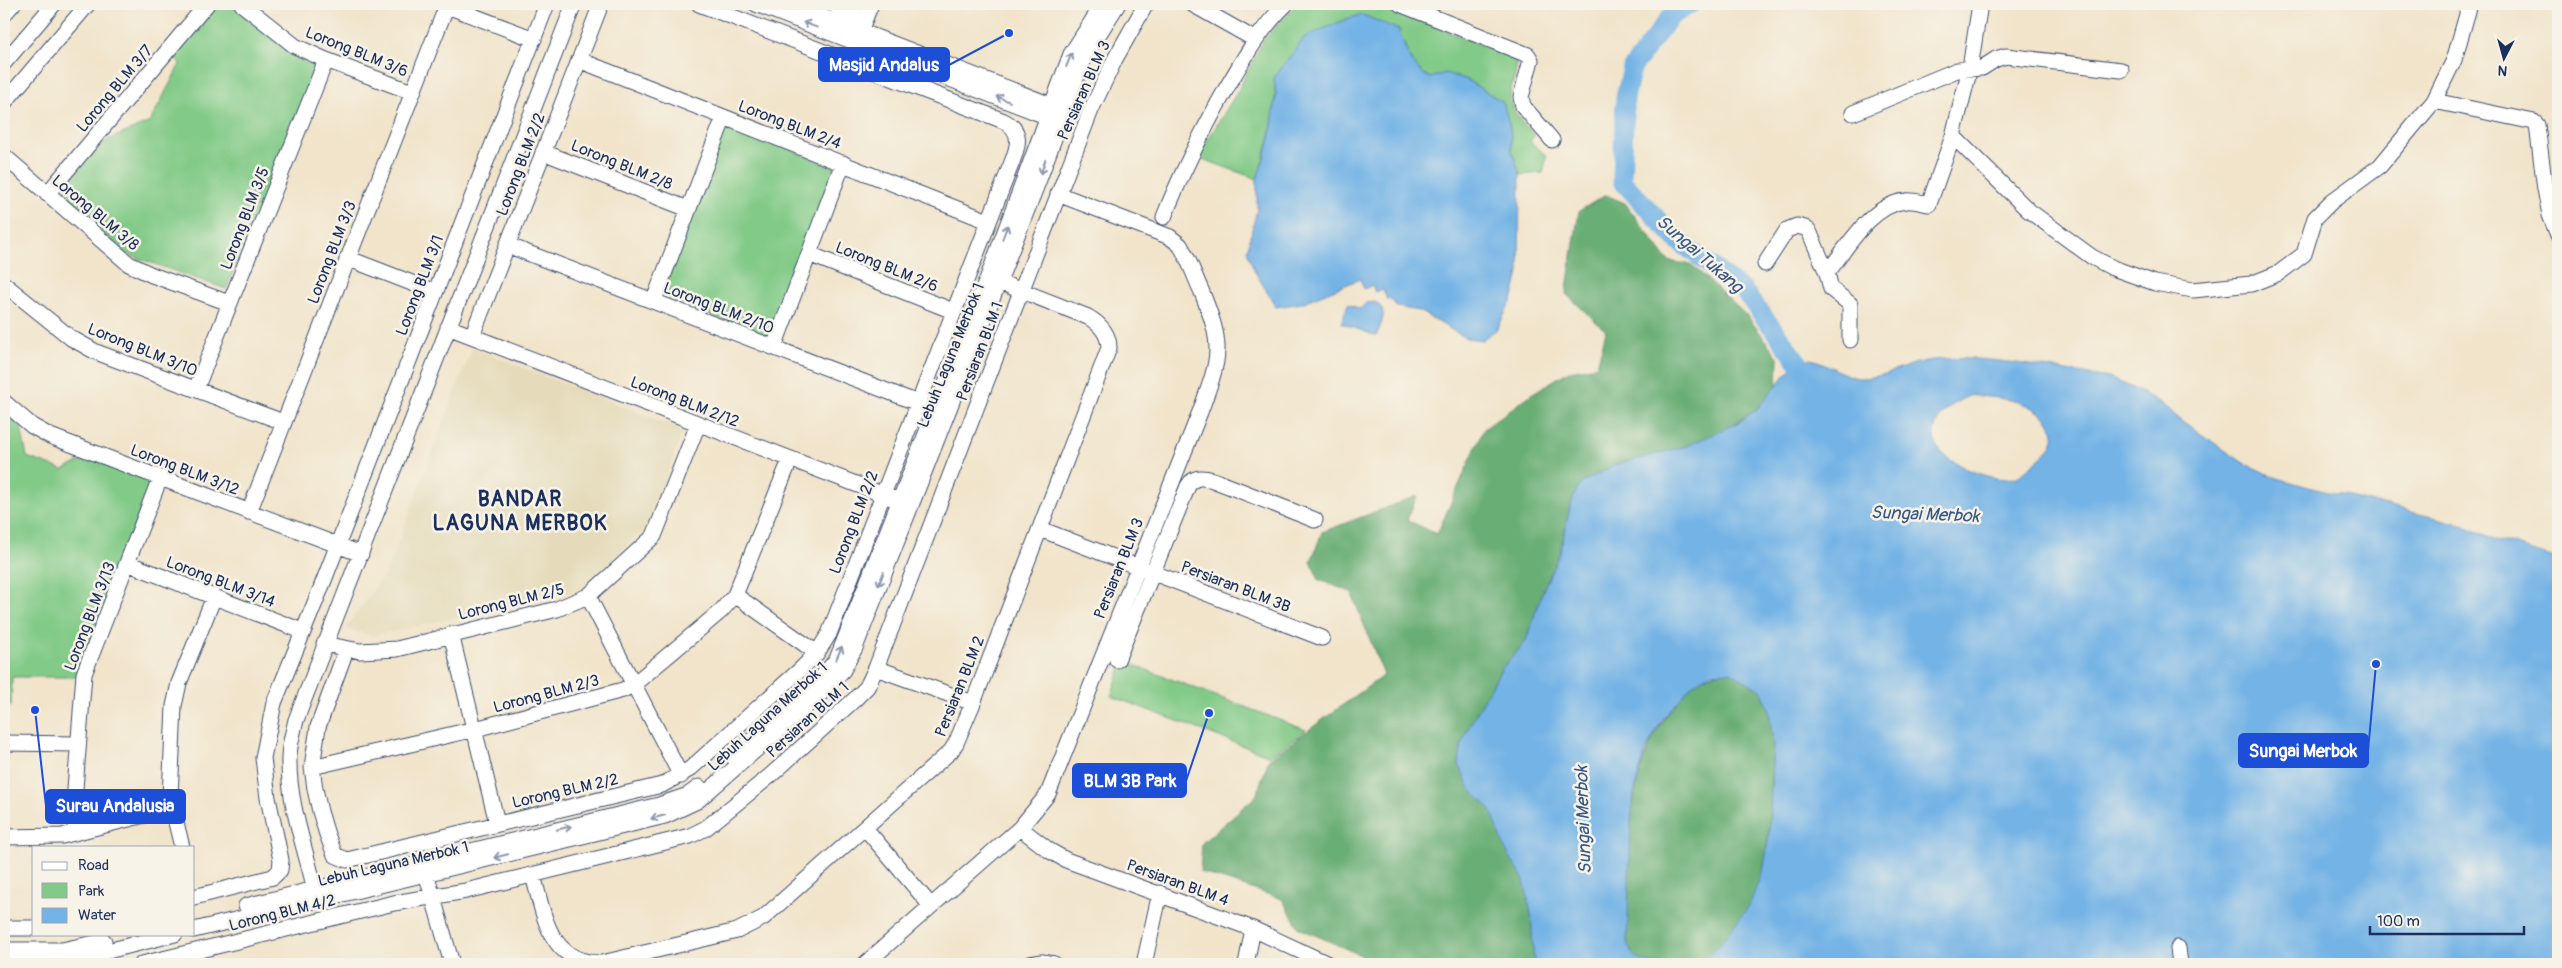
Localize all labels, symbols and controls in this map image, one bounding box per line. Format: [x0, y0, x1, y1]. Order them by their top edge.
one-way arrow [803, 19, 818, 29]
street label: Lorong BLM 3/6 [302, 22, 411, 82]
north arrow [2480, 32, 2530, 82]
street label: Persiaran BLM 3 [1053, 37, 1115, 143]
street label: Lorong BLM 3/7 [72, 40, 158, 137]
callout: Masjid Andalus [819, 48, 949, 81]
one-way arrow [1065, 53, 1074, 68]
text: Masjid Andalus [829, 54, 940, 77]
text: N [2497, 61, 2508, 79]
one-way arrow [996, 94, 1011, 103]
street label: Lorong BLM 2/4 [735, 96, 844, 154]
street label: Lorong BLM 2/2 [492, 110, 550, 219]
street label: Lorong BLM 2/8 [568, 135, 675, 194]
one-way arrow [1037, 159, 1047, 175]
street label: Lorong BLM 3/5 [216, 164, 274, 273]
street label: Lorong BLM 3/8 [48, 170, 143, 255]
street label: Lorong BLM 3/3 [303, 198, 361, 307]
water label: Sungai Tukang [1652, 210, 1749, 300]
one-way arrow [1001, 225, 1010, 240]
street label: Lorong BLM 3/1 [392, 232, 448, 338]
street label: Lorong BLM 2/6 [832, 237, 941, 297]
street label: Lorong BLM 2/10 [660, 278, 777, 338]
street label: Lebuh Laguna Merbok 1 [913, 280, 989, 431]
street label: Persiaran BLM 1 [952, 299, 1008, 404]
street label: Lorong BLM 3/10 [85, 319, 201, 381]
street label: Lorong BLM 2/12 [627, 372, 742, 432]
street label: Lorong BLM 3/12 [127, 440, 242, 500]
street label: Lorong BLM 2/2 [825, 468, 883, 577]
district label: BANDAR LAGUNA MERBOK [433, 486, 607, 537]
water label: Sungai Merbok [1870, 501, 1981, 528]
street label: Persiaran BLM 3 [1090, 515, 1148, 622]
street label: Lorong BLM 3/14 [163, 552, 278, 612]
street label: Persiaran BLM 3B [1178, 557, 1293, 617]
street label: Lorong BLM 3/13 [60, 559, 120, 674]
one-way arrow [876, 571, 885, 586]
street label: Lorong BLM 2/5 [456, 579, 566, 625]
street label: Persiaran BLM 2 [931, 633, 989, 740]
one-way arrow [835, 646, 845, 661]
street label: Lebuh Laguna Merbok 1 [704, 658, 832, 776]
street label: Lorong BLM 2/3 [491, 670, 601, 718]
street label: Persiaran BLM 1 [762, 677, 853, 762]
callout: Sungai Merbok [2239, 734, 2368, 767]
text: Sungai Merbok [2249, 740, 2358, 763]
callout: BLM 3B Park [1073, 764, 1186, 797]
water label: Sungai Merbok [1570, 764, 1597, 875]
street label: Lorong BLM 2/2 [510, 769, 620, 813]
text: BLM 3B Park [1084, 770, 1177, 793]
callout: Surau Andalusia [46, 790, 185, 823]
text: Surau Andalusia [56, 795, 175, 818]
one-way arrow [651, 813, 667, 822]
one-way arrow [555, 822, 571, 832]
street label: Lebuh Laguna Merbok 1 [316, 837, 471, 891]
legend [32, 846, 195, 936]
one-way arrow [493, 852, 509, 861]
street label: Persiaran BLM 4 [1124, 855, 1232, 911]
text: Road [78, 856, 109, 875]
text: Park [78, 882, 105, 901]
street label: Lorong BLM 4/2 [227, 890, 338, 936]
scale bar [2370, 903, 2523, 935]
text: Water [78, 906, 117, 925]
text: 100 m [2377, 912, 2420, 931]

